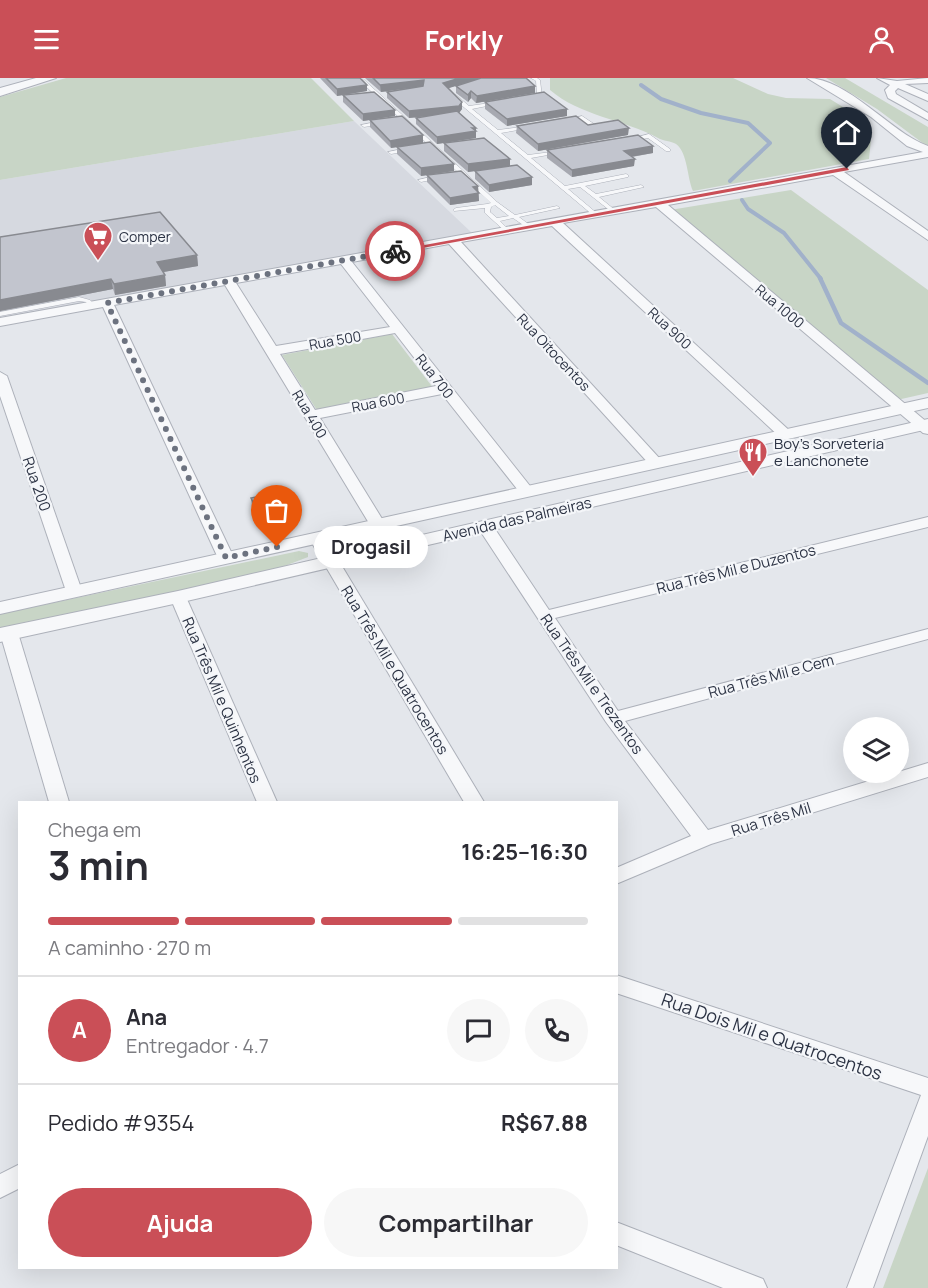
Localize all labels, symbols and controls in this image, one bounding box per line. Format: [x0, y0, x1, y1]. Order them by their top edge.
text: Forkly [425, 21, 503, 58]
icon: menu [30, 23, 63, 56]
icon: person [865, 23, 898, 56]
pin [821, 107, 872, 169]
icon: home [830, 116, 863, 149]
supermarket icon: Comper [82, 220, 114, 262]
courier [365, 221, 425, 281]
place label: Comper [119, 227, 171, 246]
icon: bike [379, 235, 412, 268]
street label: Rua 1000 [751, 280, 809, 332]
street label: Rua 900 [644, 303, 696, 353]
street label: Rua Oitocentos [513, 309, 595, 395]
street label: Rua 500 [307, 326, 363, 354]
street label: Rua 700 [412, 350, 458, 402]
street label: Rua 400 [288, 386, 332, 442]
street label: Rua 600 [350, 388, 406, 416]
place label: Boy's Sorveteria e Lanchonete [774, 433, 884, 471]
restaurant icon: Boy's Sorveteria e Lanchonete [737, 436, 769, 478]
street label: Rua 200 [18, 454, 56, 514]
pin [251, 485, 302, 547]
street label: Avenida das Palmeiras [440, 492, 594, 546]
icon: bag [260, 494, 293, 527]
callout: Drogasil [313, 526, 427, 568]
text: Drogasil [331, 533, 411, 560]
street label: Rua Três Mil e Duzentos [654, 539, 818, 599]
street label: Rua Três Mil e Quatrocentos [336, 582, 454, 758]
street label: Rua Três Mil e Trezentos [536, 610, 648, 758]
street label: Rua Três Mil e Quinhentos [178, 614, 267, 786]
street label: Rua Três Mil e Cem [706, 649, 836, 703]
map controls [843, 717, 909, 783]
button: layers [843, 717, 909, 783]
street label: Rua Três Mil [728, 797, 814, 841]
text: Chega em [48, 816, 141, 843]
text: 16:25–16:30 [461, 837, 588, 867]
text: 3 min [48, 838, 149, 892]
text: A caminho · 270 m [48, 934, 211, 961]
street label: Rua Dois Mil e Quatrocentos [658, 987, 886, 1085]
button: chat [447, 999, 510, 1062]
button: phone [525, 999, 588, 1062]
text: Ana [126, 1002, 167, 1032]
text: A [72, 1015, 87, 1045]
text: Entregador · 4.7 [126, 1032, 269, 1059]
text: Pedido #9354 [48, 1108, 194, 1138]
text: R$67.88 [501, 1108, 588, 1138]
button: Ajuda [48, 1188, 312, 1257]
button: Compartilhar [324, 1188, 588, 1257]

